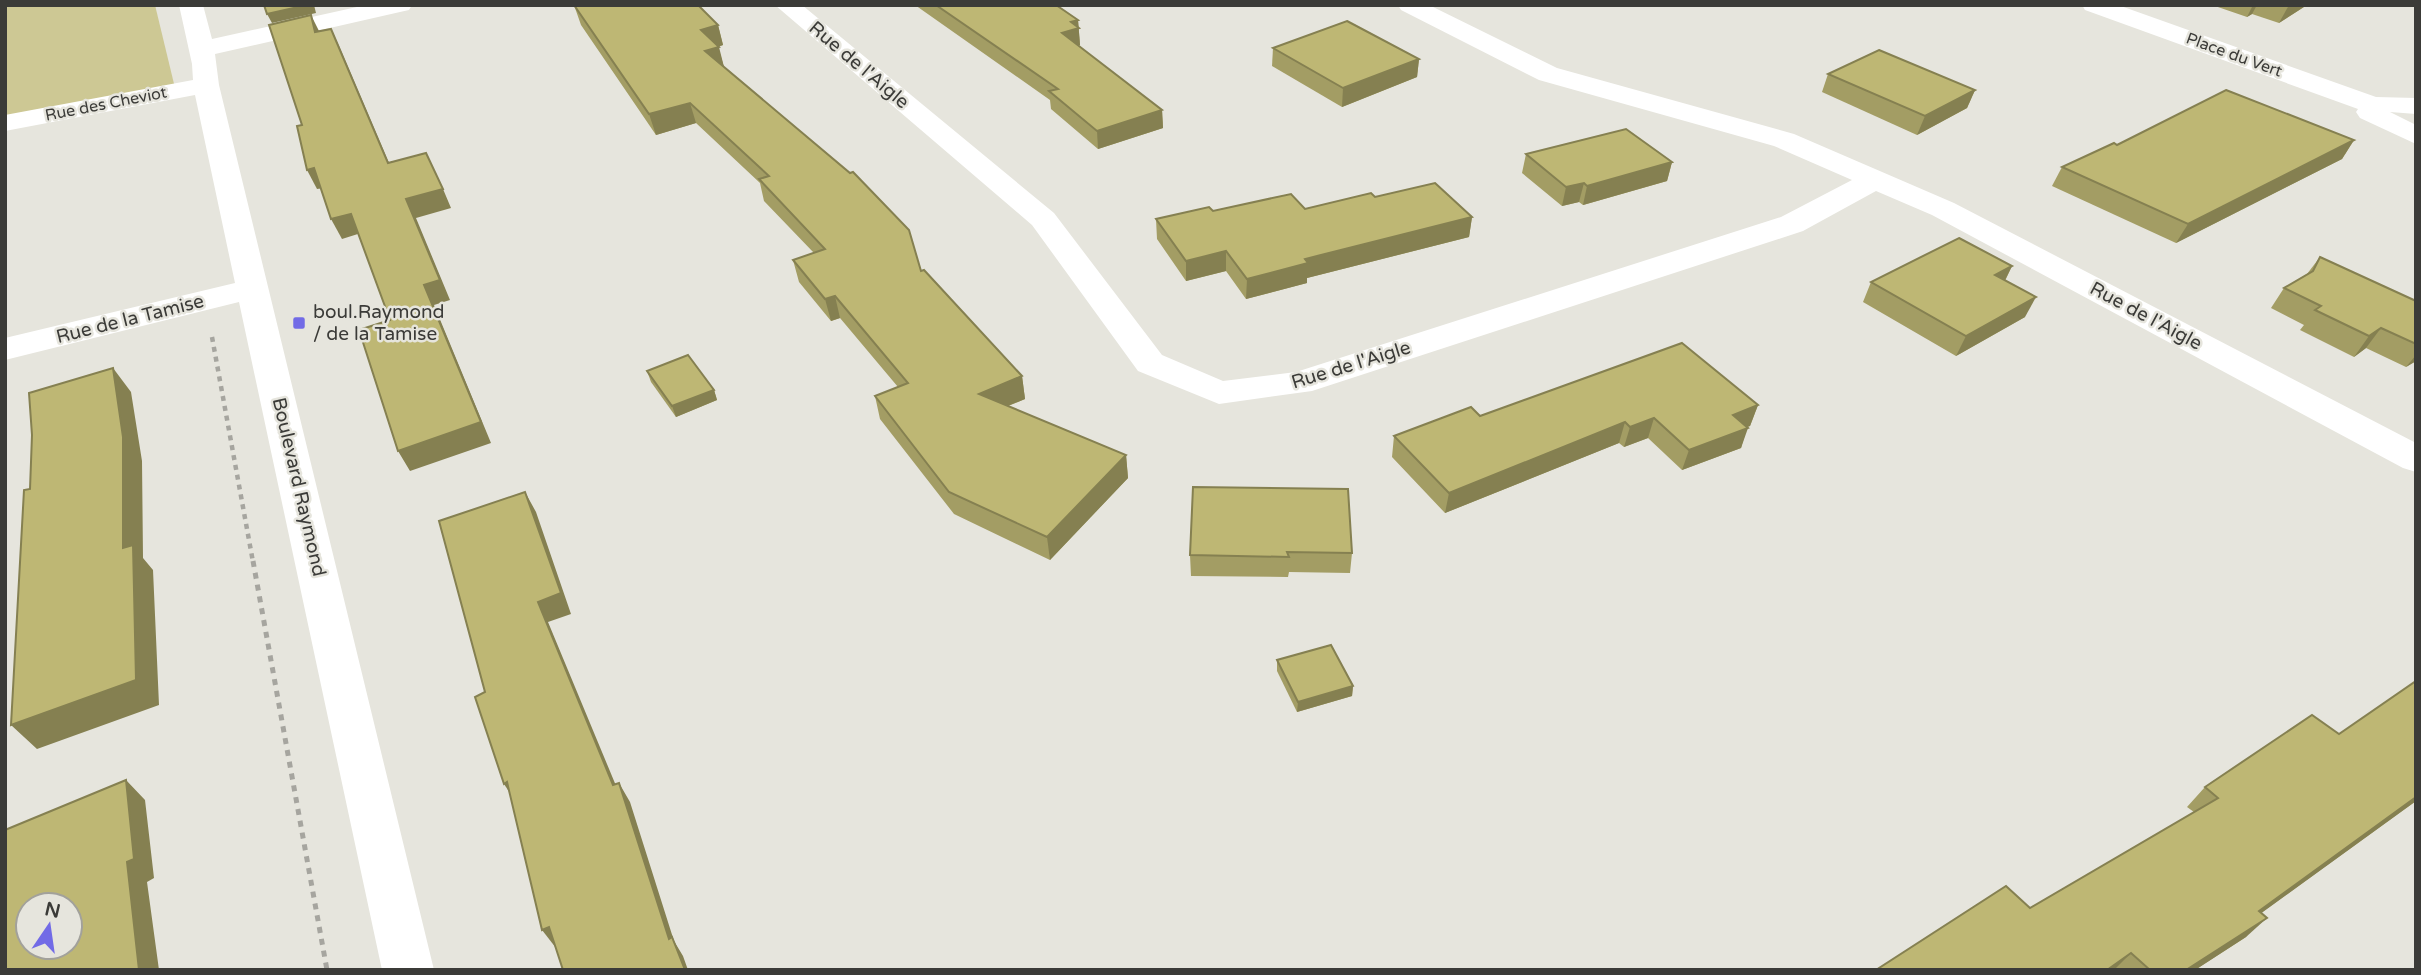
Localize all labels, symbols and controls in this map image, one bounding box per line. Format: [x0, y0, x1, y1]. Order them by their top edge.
street label: Rue de l'Aigle [805, 17, 913, 113]
street label: Place du Vert [2183, 28, 2285, 82]
street label: Rue des Cheviot [44, 82, 168, 126]
street label: Rue de l'Aigle [2086, 277, 2206, 355]
street label: Rue de la Tamise [54, 290, 206, 348]
place label: boul.Raymond / de la Tamise [313, 301, 445, 345]
marker: boul.Raymond / de la Tamise [291, 315, 307, 331]
street label: Rue de l'Aigle [1289, 336, 1413, 394]
street label: Boulevard Raymond [268, 395, 330, 579]
north arrow [14, 891, 84, 961]
text: N [43, 898, 63, 923]

